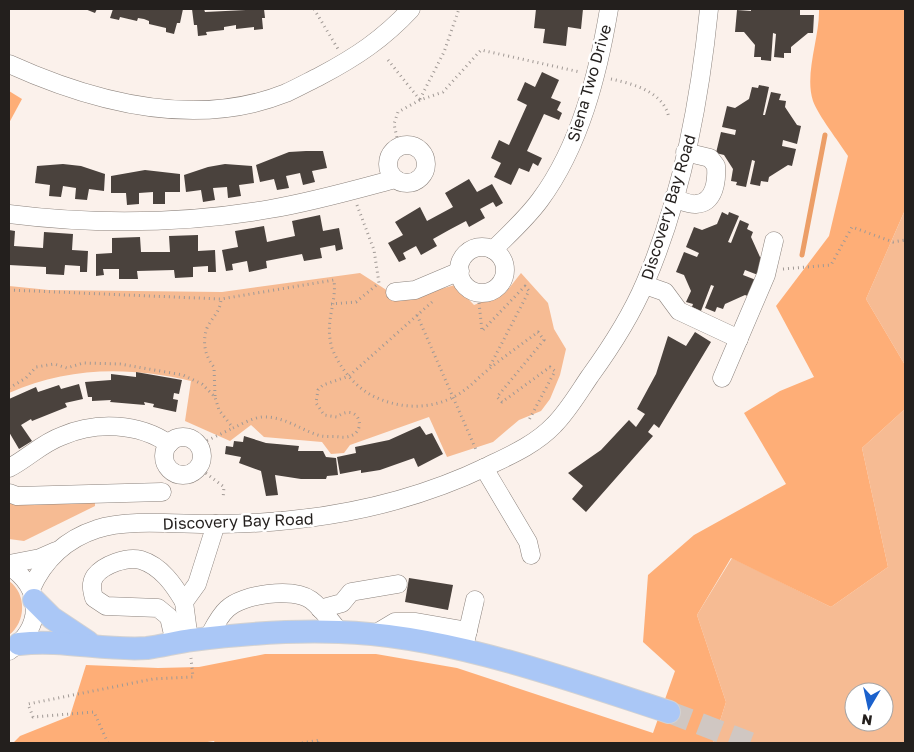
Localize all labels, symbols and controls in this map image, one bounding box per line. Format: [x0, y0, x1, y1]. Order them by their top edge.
street label: Siena Two Drive [563, 22, 615, 144]
street label: Discovery Bay Road [636, 132, 700, 282]
street label: Discovery Bay Road [162, 508, 314, 534]
north arrow [844, 682, 894, 732]
text: N [860, 711, 873, 730]

